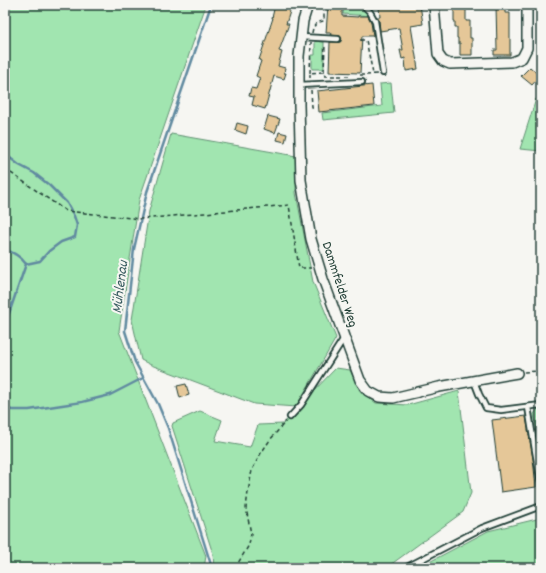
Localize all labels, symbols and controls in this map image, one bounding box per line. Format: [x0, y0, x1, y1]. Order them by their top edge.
street label: Dammfelder Weg [316, 239, 362, 330]
water label: Mühlenau [107, 258, 135, 315]

